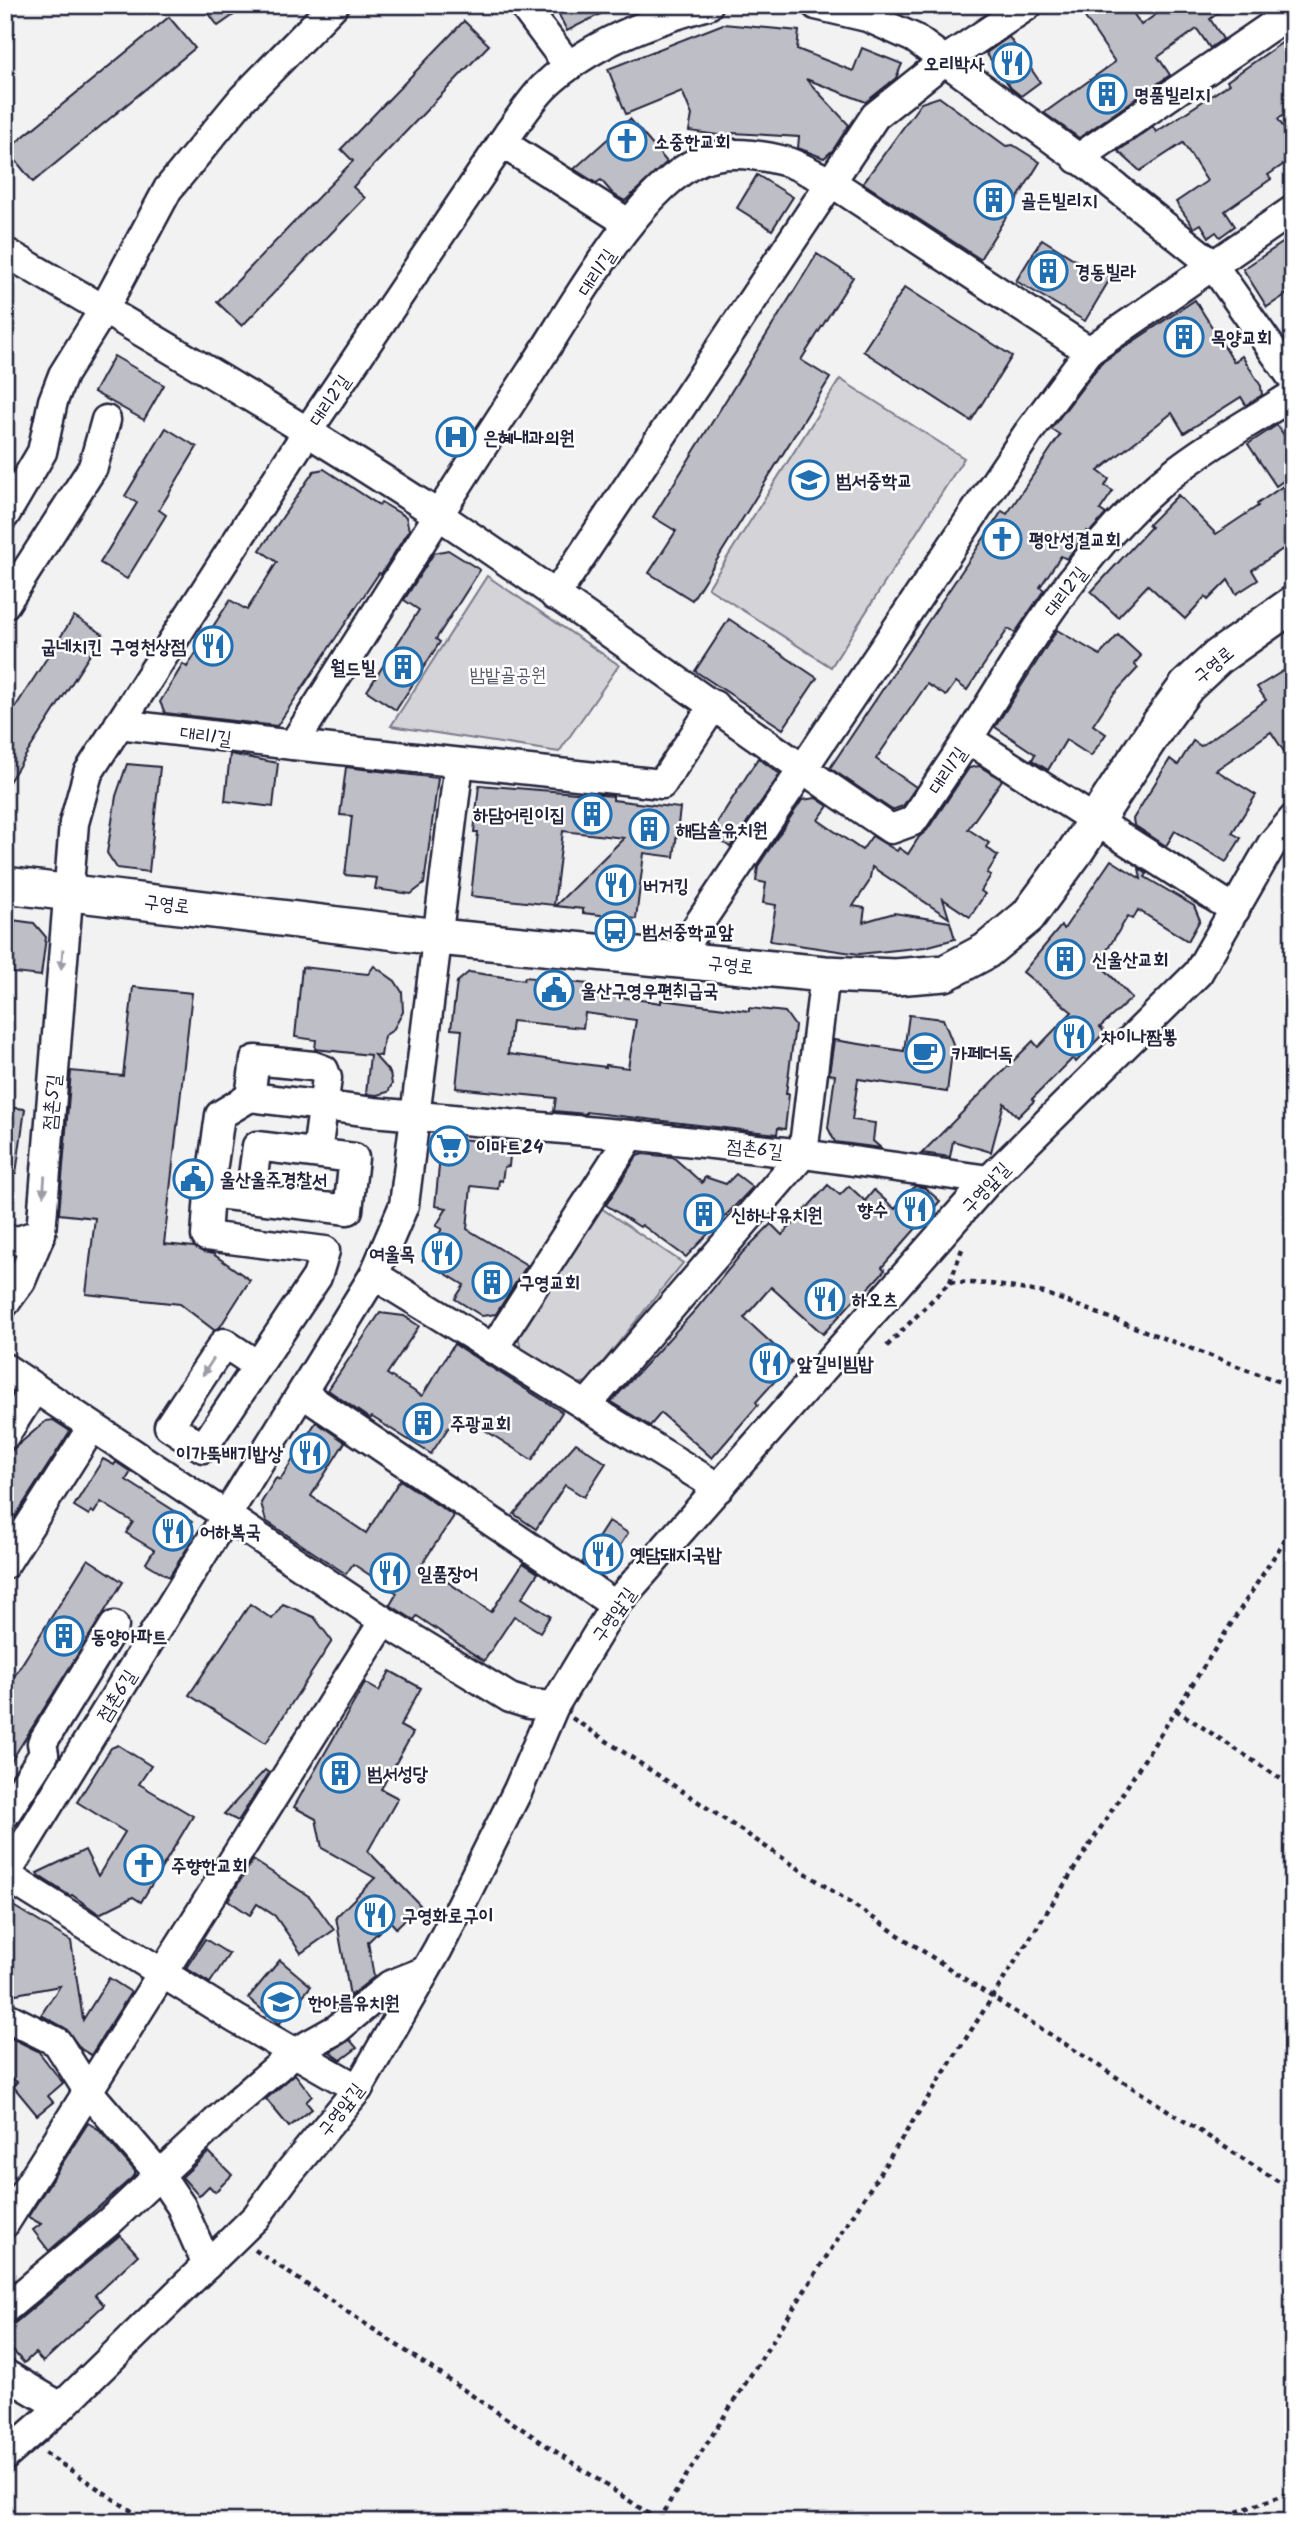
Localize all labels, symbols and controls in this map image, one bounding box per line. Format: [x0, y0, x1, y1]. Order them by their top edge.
restaurant icon: 오리박사 [991, 42, 1033, 84]
place label: 오리박사 [924, 50, 985, 80]
building icon: 명품빌리지 [1086, 73, 1128, 115]
place label: 명품빌리지 [1134, 81, 1210, 111]
church icon: 소중한교회 [606, 120, 648, 162]
place label: 소중한교회 [654, 128, 730, 158]
building icon: 골든빌리지 [973, 179, 1015, 221]
place label: 골든빌리지 [1021, 187, 1097, 217]
street label: 대리1길 [571, 243, 624, 303]
building icon: 경동빌라 [1027, 250, 1069, 292]
place label: 경동빌라 [1075, 258, 1137, 288]
building icon: 목양교회 [1163, 316, 1205, 358]
place label: 목양교회 [1211, 324, 1272, 354]
street label: 대리2길 [302, 369, 359, 433]
hospital icon: 은혜내과의원 [435, 416, 477, 458]
place label: 은혜내과의원 [483, 424, 575, 454]
school or university icon: 범서중학교 [788, 459, 830, 501]
place label: 범서중학교 [836, 467, 912, 497]
church icon: 평안성결교회 [981, 518, 1023, 560]
place label: 평안성결교회 [1029, 526, 1121, 556]
street label: 대리2길 [1037, 560, 1096, 624]
restaurant icon: 굽네치킨 구영천상점 [192, 625, 234, 667]
place label: 굽네치킨 구영천상점 [41, 633, 187, 663]
street label: 구영로 [1187, 639, 1241, 692]
building icon: 월드빌 [382, 646, 424, 688]
place label: 월드빌 [330, 654, 377, 684]
park label: 밤밭골공원 [470, 661, 546, 691]
street label: 대리1길 [178, 719, 233, 755]
street label: 대리1길 [922, 741, 976, 801]
building icon: 하담어린이집 [571, 793, 613, 835]
place label: 하담어린이집 [473, 801, 565, 831]
building icon: 해담솔유치원 [628, 808, 670, 850]
place label: 해담솔유치원 [675, 816, 768, 846]
restaurant icon: 버거킹 [595, 864, 637, 906]
place label: 버거킹 [643, 872, 689, 902]
street label: 구영로 [142, 887, 191, 923]
bus stop icon: 범서중학교앞 [594, 910, 636, 952]
place label: 범서중학교앞 [642, 918, 734, 948]
building icon: 신울산교회 [1044, 938, 1086, 980]
place label: 신울산교회 [1092, 946, 1168, 976]
one-way arrow [56, 948, 67, 970]
street label: 구영로 [706, 949, 755, 983]
public building icon: 울산구영우편취급국 [533, 969, 575, 1011]
place label: 울산구영우편취급국 [581, 977, 719, 1007]
restaurant icon: 차이나짬뽕 [1053, 1015, 1095, 1057]
place label: 차이나짬뽕 [1101, 1023, 1177, 1053]
cafe icon: 카페더독 [904, 1032, 946, 1074]
place label: 카페더독 [952, 1040, 1013, 1070]
street label: 점촌5길 [36, 1073, 70, 1131]
supermarket icon: 이마트24 [428, 1125, 470, 1167]
street label: 점촌6길 [725, 1132, 784, 1168]
place label: 이마트24 [476, 1133, 544, 1163]
street label: 구영앞길 [955, 1156, 1018, 1221]
public building icon: 울산울주경찰서 [172, 1158, 214, 1200]
place label: 울산울주경찰서 [220, 1166, 327, 1196]
one-way arrow [38, 1175, 49, 1197]
restaurant icon: 향수 [894, 1188, 936, 1230]
building icon: 신하나유치원 [683, 1193, 725, 1235]
place label: 향수 [856, 1196, 888, 1226]
place label: 신하나유치원 [731, 1201, 823, 1231]
restaurant icon: 여울목 [421, 1232, 463, 1274]
place label: 여울목 [369, 1240, 415, 1270]
building icon: 구영교회 [471, 1261, 513, 1303]
place label: 구영교회 [519, 1269, 580, 1299]
restaurant icon: 하오츠 [804, 1278, 846, 1320]
place label: 하오츠 [852, 1286, 898, 1316]
restaurant icon: 앞길비빔밥 [749, 1342, 791, 1384]
place label: 앞길비빔밥 [797, 1350, 874, 1380]
one-way arrow [202, 1357, 215, 1376]
building icon: 주광교회 [402, 1402, 444, 1444]
place label: 주광교회 [450, 1410, 511, 1440]
restaurant icon: 이가뚝배기밥상 [289, 1432, 331, 1474]
place label: 이가뚝배기밥상 [176, 1440, 284, 1470]
restaurant icon: 어하복국 [152, 1510, 194, 1552]
place label: 어하복국 [200, 1518, 261, 1548]
restaurant icon: 옛담돼지국밥 [582, 1533, 624, 1575]
place label: 옛담돼지국밥 [630, 1541, 722, 1571]
restaurant icon: 일품장어 [369, 1552, 411, 1594]
place label: 일품장어 [417, 1560, 478, 1590]
street label: 구영앞길 [585, 1581, 644, 1649]
building icon: 동양아파트 [43, 1615, 85, 1657]
place label: 동양아파트 [91, 1623, 167, 1653]
street label: 점촌6길 [90, 1664, 145, 1728]
building icon: 범서성당 [319, 1752, 361, 1794]
place label: 범서성당 [367, 1760, 429, 1790]
church icon: 주향한교회 [123, 1844, 165, 1886]
place label: 주향한교회 [171, 1852, 247, 1882]
restaurant icon: 구영화로구이 [354, 1894, 396, 1936]
place label: 구영화로구이 [402, 1902, 494, 1932]
school or university icon: 한아름유치원 [260, 1981, 302, 2023]
place label: 한아름유치원 [307, 1989, 400, 2019]
street label: 구영앞길 [311, 2077, 372, 2144]

